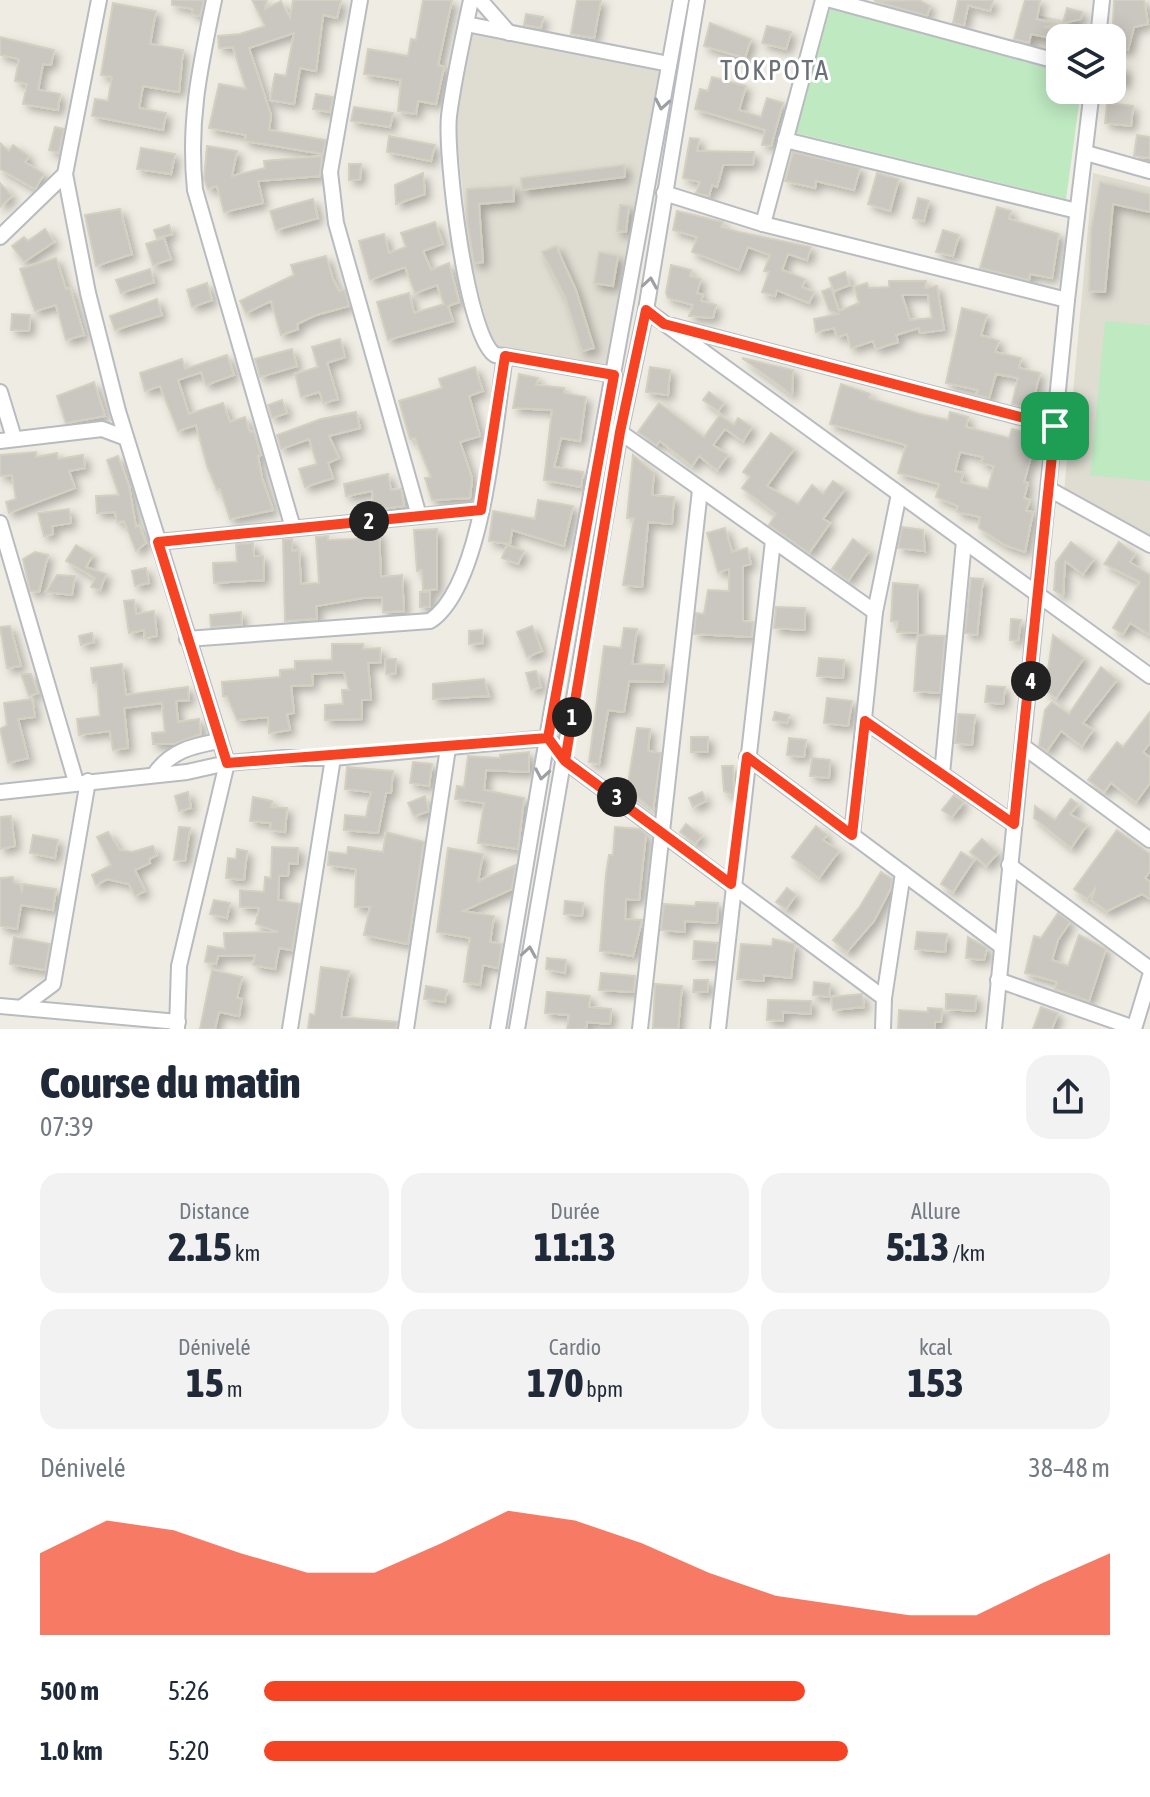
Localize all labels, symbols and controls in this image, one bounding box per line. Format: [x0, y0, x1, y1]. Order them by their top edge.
map controls [1046, 24, 1126, 104]
button: layers [1046, 24, 1126, 104]
district label: TOKPOTA [720, 54, 830, 86]
one-way arrow [655, 98, 672, 111]
one-way arrow [641, 276, 658, 290]
pin [1021, 392, 1089, 460]
icon: arrive [1033, 404, 1077, 448]
pin: 2 [349, 501, 389, 541]
text: 2 [364, 508, 374, 534]
pin: 4 [1011, 661, 1051, 701]
text: 4 [1026, 668, 1036, 694]
pin: 1 [552, 697, 592, 737]
text: 1 [567, 704, 577, 730]
one-way arrow [534, 767, 551, 780]
pin: 3 [597, 777, 637, 817]
text: 3 [612, 784, 622, 810]
one-way arrow [520, 945, 537, 959]
button: share [1026, 1055, 1110, 1139]
text: Course du matin [40, 1057, 301, 1107]
text: 07:39 [40, 1112, 94, 1142]
text: Distance [179, 1198, 250, 1224]
text: Durée [550, 1198, 600, 1224]
text: Allure [911, 1198, 960, 1224]
text: 2.15 [168, 1224, 232, 1269]
text: 11:13 [534, 1224, 616, 1269]
text: 5:13 [886, 1224, 949, 1269]
text: km [232, 1240, 260, 1266]
text: /km [949, 1240, 985, 1266]
text: Dénivelé [178, 1334, 251, 1360]
text: Cardio [549, 1334, 601, 1360]
text: kcal [919, 1334, 952, 1360]
text: 15 [186, 1360, 224, 1405]
text: 170 [527, 1360, 583, 1405]
text: 153 [907, 1360, 964, 1405]
text: m [224, 1376, 243, 1402]
text: bpm [583, 1376, 623, 1402]
text: Dénivelé [40, 1453, 126, 1483]
text: 38–48 m [1028, 1453, 1110, 1483]
text: 500 m [40, 1676, 99, 1706]
text: 5:26 [168, 1676, 209, 1706]
text: 1.0 km [40, 1736, 103, 1766]
text: 5:20 [168, 1736, 209, 1766]

